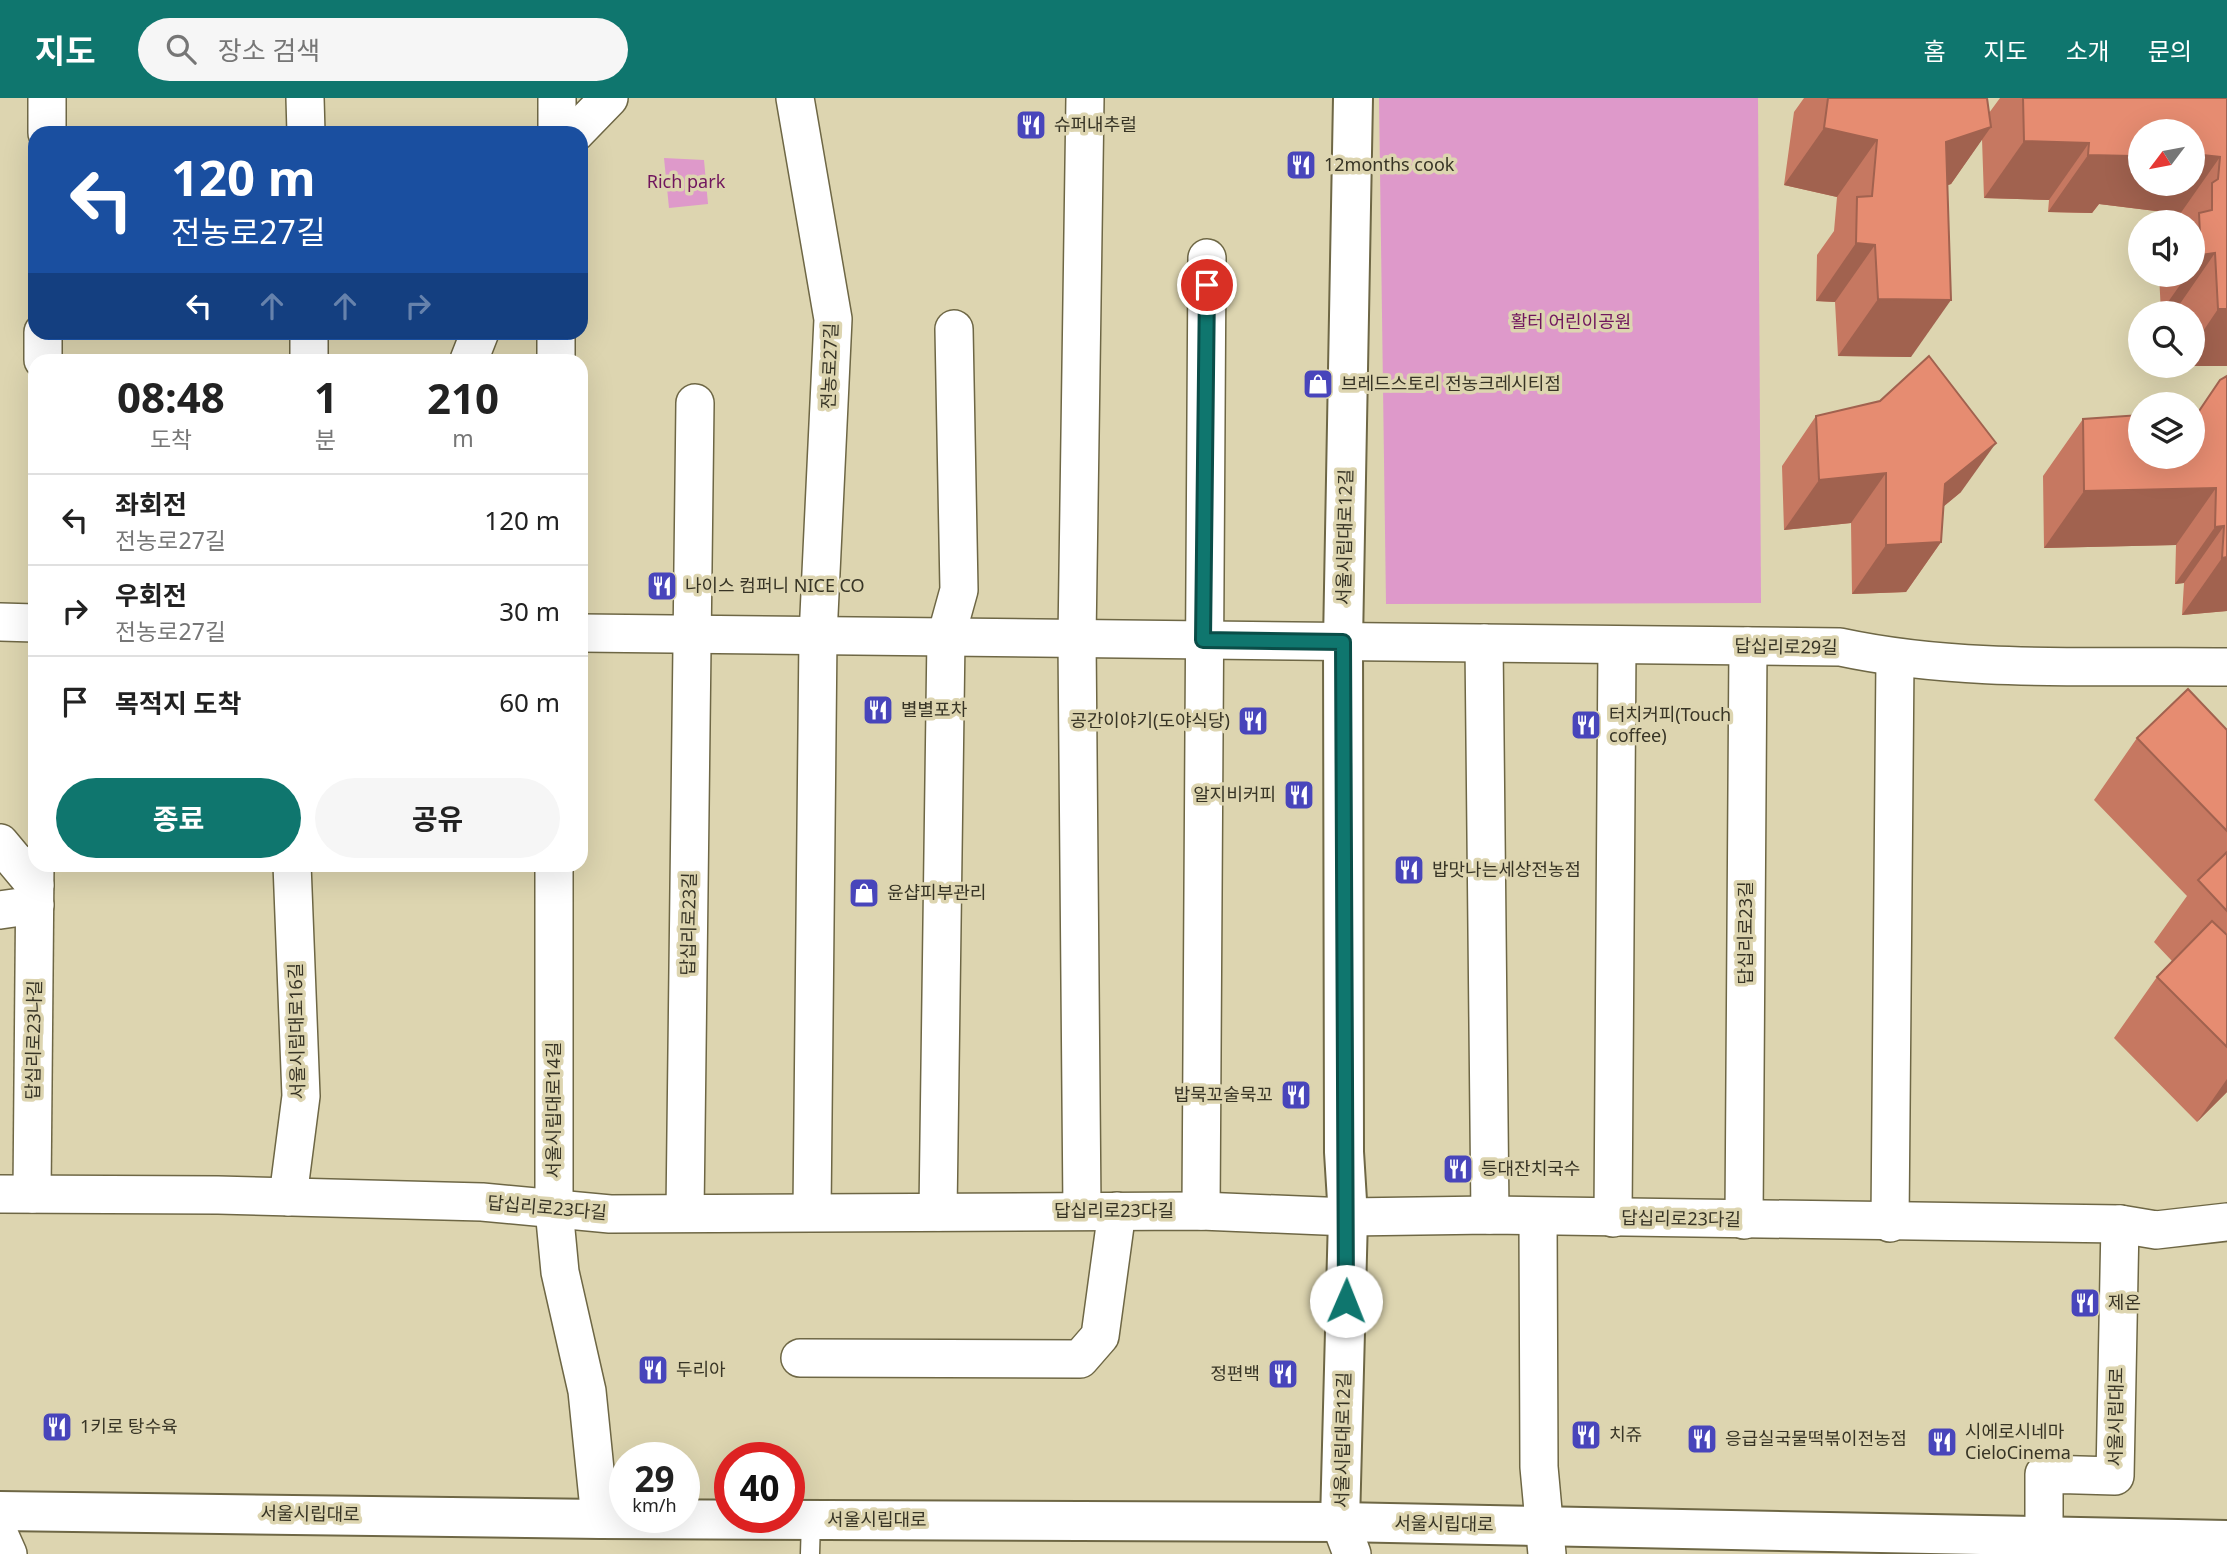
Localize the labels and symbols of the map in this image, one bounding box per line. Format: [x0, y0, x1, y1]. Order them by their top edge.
restaurant icon: 슈퍼내추럴 [1014, 108, 1048, 142]
place label: 슈퍼내추럴 [1054, 112, 1137, 136]
north arrow [2128, 119, 2205, 196]
restaurant icon: 12months cook [1284, 148, 1318, 182]
place label: 12months cook [1324, 152, 1455, 176]
park label: Rich park [647, 169, 726, 193]
pin [1177, 255, 1237, 315]
park label: 활터 어린이공원 [1511, 309, 1631, 333]
street label: 전농로27길 [815, 322, 843, 410]
shop icon: 브레드스토리 전농크레시티점 [1301, 367, 1335, 401]
place label: 브레드스토리 전농크레시티점 [1341, 371, 1561, 395]
street label: 서울시립대로12길 [1331, 469, 1357, 605]
restaurant icon: 나이스 컴퍼니 NICE CO [645, 569, 679, 603]
place label: 나이스 컴퍼니 NICE CO [685, 573, 865, 597]
street label: 답십리로29길 [1734, 633, 1838, 659]
restaurant icon: 별별포차 [861, 693, 895, 727]
place label: 별별포차 [901, 697, 968, 721]
place label: 터치커피(Touch coffee) [1609, 702, 1731, 747]
restaurant icon: 공간이야기(도야식당) [1236, 704, 1270, 738]
place label: 공간이야기(도야식당) [1070, 708, 1230, 732]
restaurant icon: 터치커피(Touch coffee) [1569, 708, 1603, 742]
restaurant icon: 알지비커피 [1282, 778, 1316, 812]
place label: 알지비커피 [1193, 782, 1276, 806]
restaurant icon: 밥맛나는세상전농점 [1392, 853, 1426, 887]
place label: 밥맛나는세상전농점 [1432, 857, 1581, 881]
street label: 답십리로23길 [675, 872, 701, 976]
shop icon: 윤샵피부관리 [847, 876, 881, 910]
place label: 윤샵피부관리 [887, 880, 986, 904]
street label: 답십리로23길 [1733, 881, 1757, 985]
street label: 서울시립대로16길 [283, 963, 309, 1099]
street label: 답십리로23나길 [20, 980, 46, 1100]
street label: 서울시립대로14길 [541, 1042, 565, 1178]
restaurant icon: 밥묵꼬술묵꼬 [1279, 1078, 1313, 1112]
place label: 밥묵꼬술묵꼬 [1174, 1082, 1273, 1106]
restaurant icon: 등대잔치국수 [1441, 1152, 1475, 1186]
place label: 등대잔치국수 [1481, 1156, 1580, 1180]
street label: 답십리로23다길 [486, 1190, 608, 1224]
street label: 답십리로23다길 [1054, 1198, 1174, 1222]
street label: 답십리로23다길 [1621, 1205, 1741, 1231]
position arrow [1309, 1264, 1383, 1338]
restaurant icon: 제온 [2068, 1286, 2102, 1320]
place label: 제온 [2108, 1290, 2141, 1314]
restaurant icon: 두리아 [636, 1353, 670, 1387]
place label: 두리아 [676, 1357, 726, 1381]
restaurant icon: 정편백 [1266, 1357, 1300, 1391]
place label: 정편백 [1210, 1361, 1260, 1385]
street label: 서울시립대로 [2102, 1367, 2128, 1467]
street label: 서울시립대로12길 [1329, 1372, 1355, 1508]
restaurant icon: 1키로 탕수육 [40, 1410, 74, 1444]
place label: 1키로 탕수육 [80, 1414, 178, 1438]
restaurant icon: 치쥬 [1569, 1418, 1603, 1452]
place label: 시에로시네마 CieloCinema [1965, 1419, 2071, 1464]
place label: 치쥬 [1609, 1422, 1642, 1446]
restaurant icon: 응급실국물떡볶이전농점 [1685, 1422, 1719, 1456]
restaurant icon: 시에로시네마 CieloCinema [1925, 1425, 1959, 1459]
place label: 응급실국물떡볶이전농점 [1725, 1426, 1907, 1450]
speed limit sign: 40 [714, 1442, 805, 1533]
street label: 서울시립대로 [260, 1500, 360, 1526]
street label: 서울시립대로 [827, 1507, 927, 1531]
street label: 서울시립대로 [1394, 1510, 1494, 1536]

